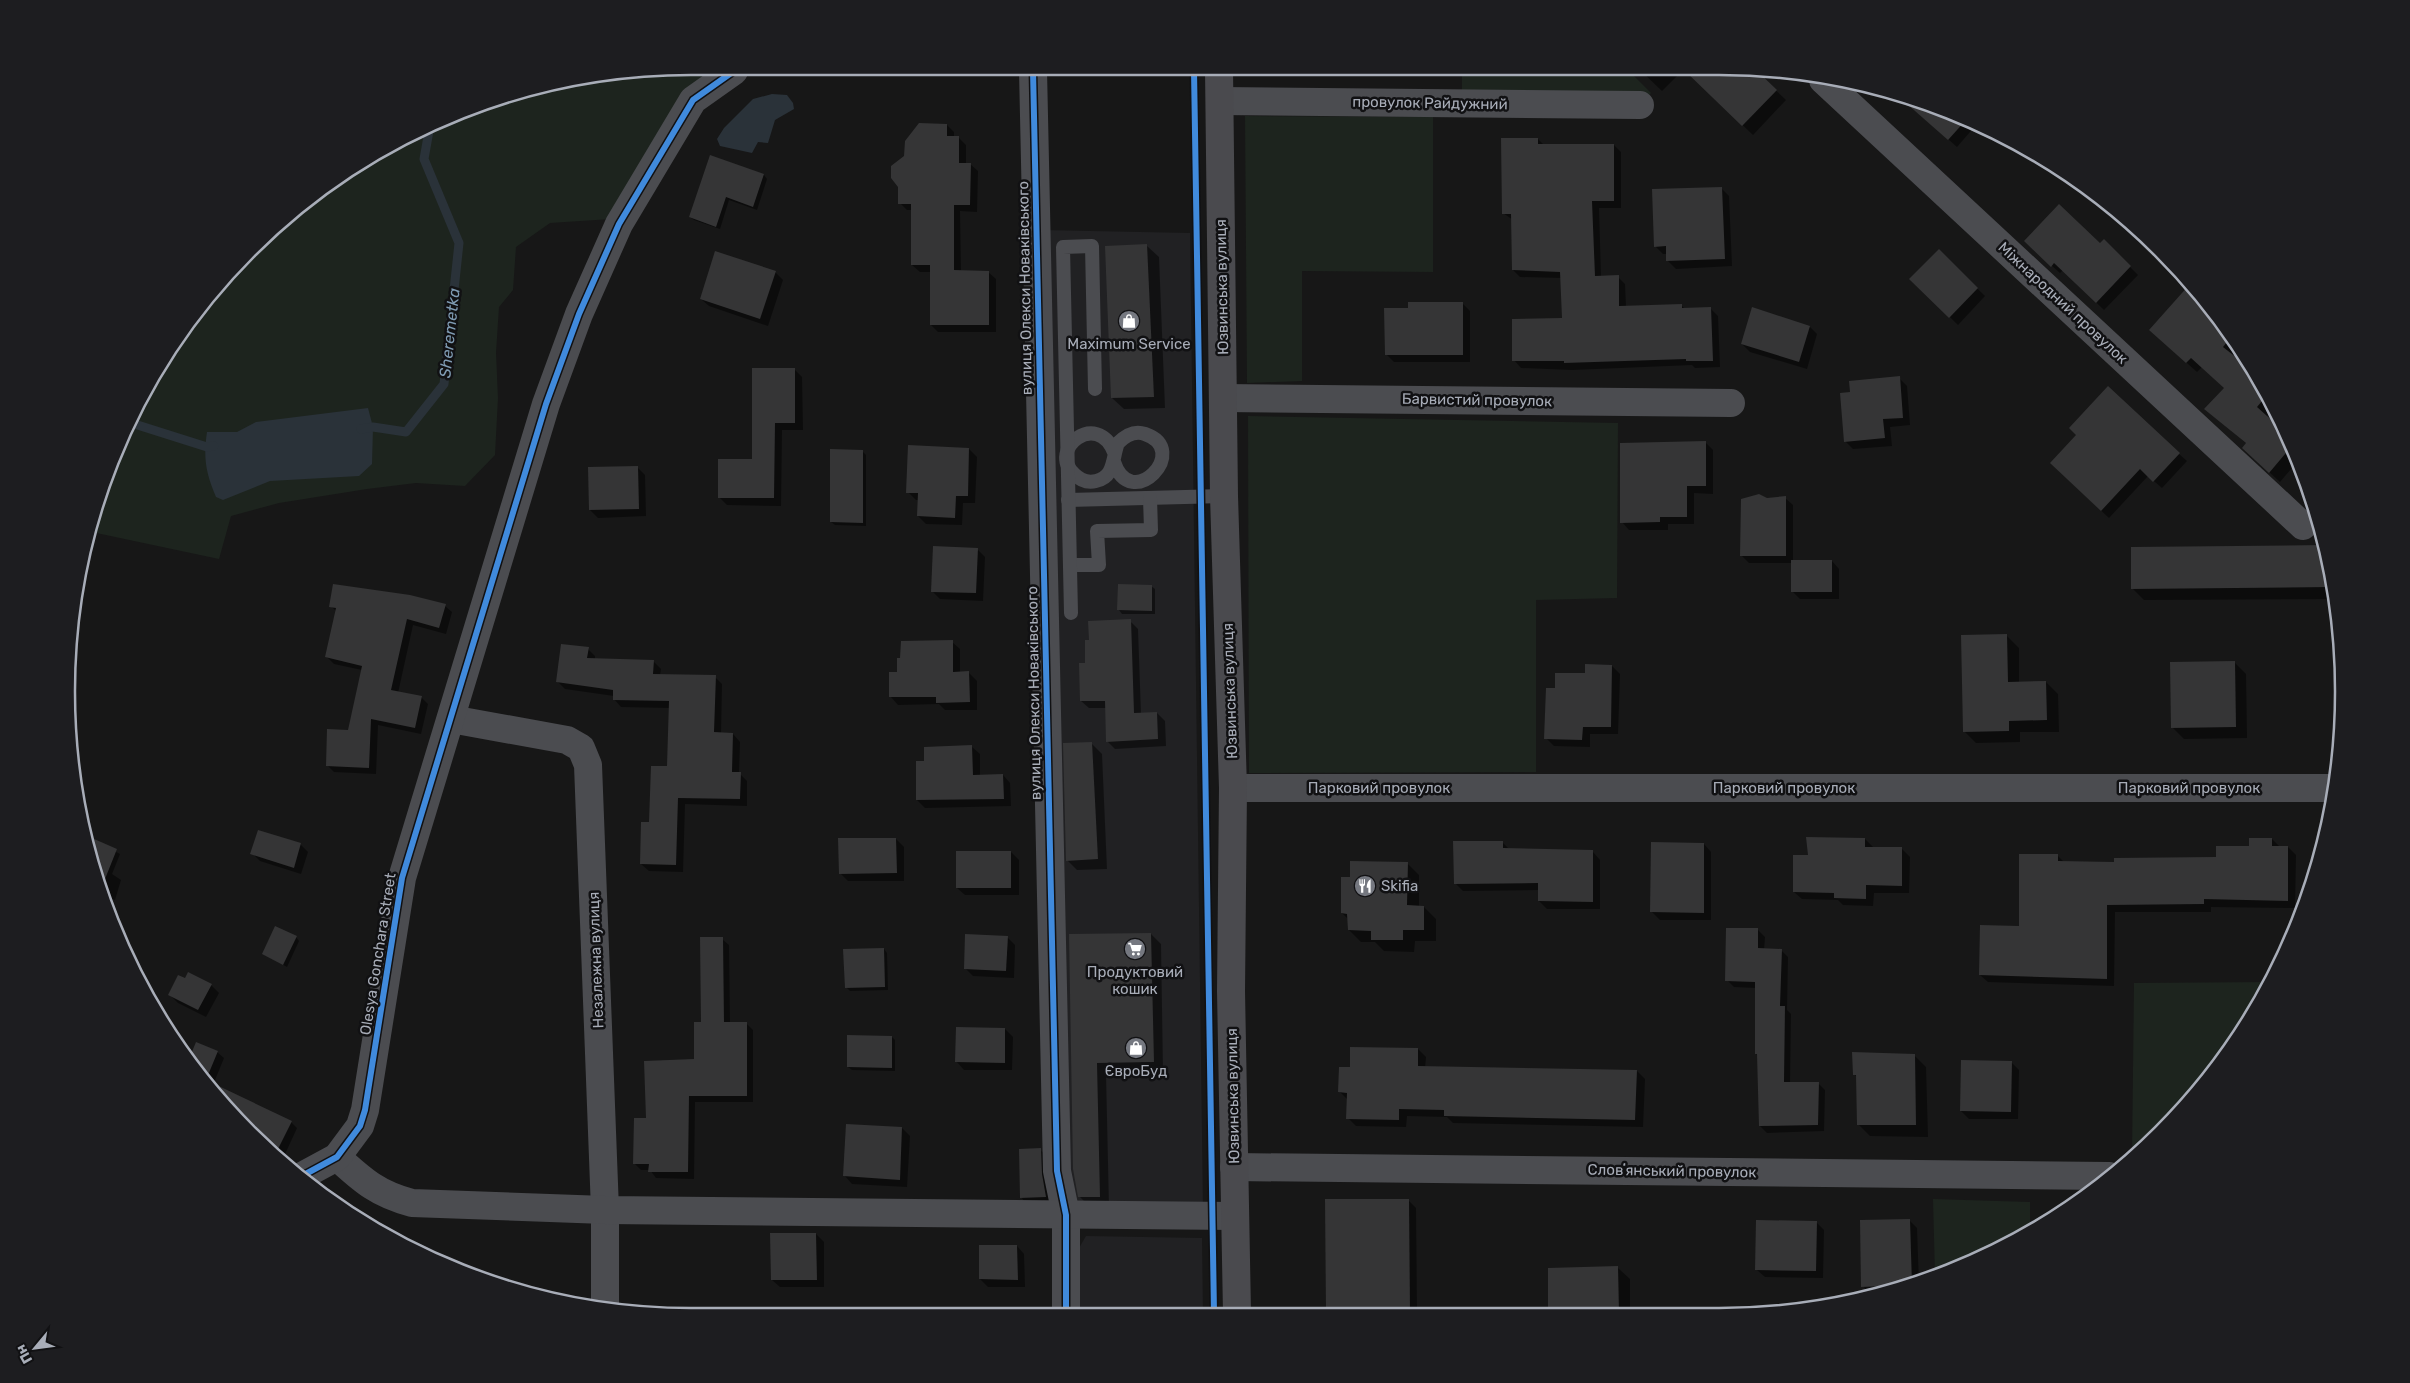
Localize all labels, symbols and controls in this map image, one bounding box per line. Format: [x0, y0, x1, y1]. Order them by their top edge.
street label: провулок Райдужний [1352, 93, 1508, 113]
street label: вулиця Олекси Новаківського [1014, 181, 1036, 395]
street label: Юзвинська вулиця [1212, 219, 1232, 355]
street label: Міжнародний провулок [1995, 238, 2131, 368]
water label: Sheremetka [435, 287, 464, 379]
shop icon: Maximum Service [1117, 309, 1141, 333]
place label: Maximum Service [1067, 335, 1191, 353]
street label: Барвистий провулок [1402, 390, 1552, 410]
street label: вулиця Олекси Новаківського [1023, 586, 1045, 800]
street label: Юзвинська вулиця [1219, 623, 1241, 759]
street label: Парковий провулок [1308, 779, 1450, 797]
street label: Парковий провулок [1713, 779, 1855, 797]
street label: Парковий провулок [2118, 779, 2260, 797]
street label: Olesya Gonchara Street [356, 871, 400, 1036]
restaurant icon: Skifia [1353, 874, 1377, 898]
place label: Skifia [1381, 877, 1418, 895]
street label: Незалежна вулиця [585, 891, 607, 1029]
supermarket icon: Продуктовий кошик [1123, 937, 1147, 961]
place label: Продуктовий кошик [1087, 963, 1183, 998]
street label: Юзвинська вулиця [1223, 1028, 1243, 1164]
shop icon: ЄвроБуд [1124, 1036, 1148, 1060]
place label: ЄвроБуд [1105, 1062, 1167, 1080]
street label: Словʼянський провулок [1588, 1161, 1756, 1181]
north arrow [10, 1323, 60, 1373]
text: Пн [12, 1341, 36, 1367]

